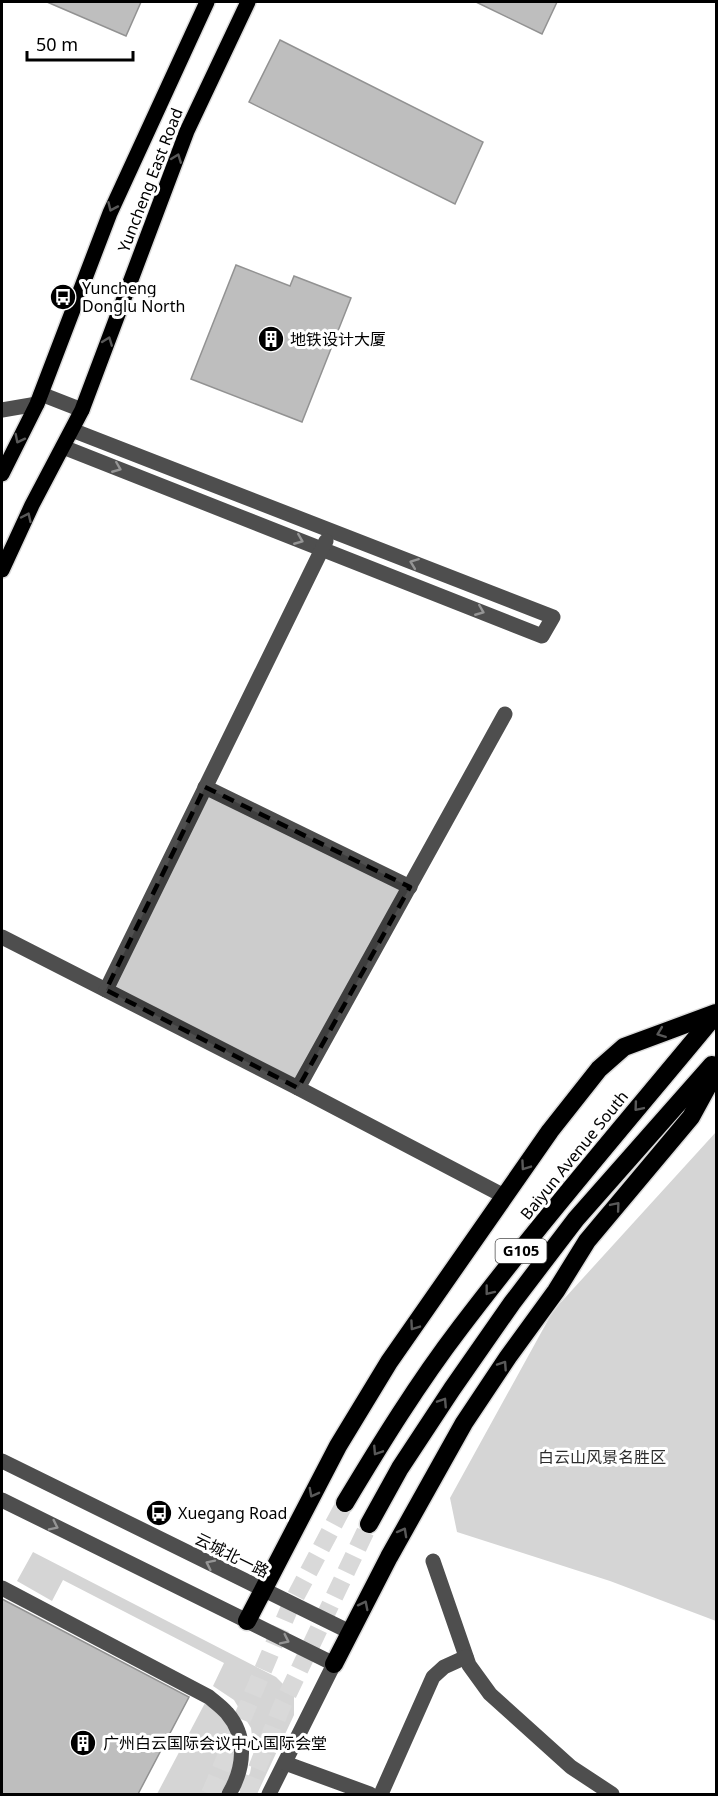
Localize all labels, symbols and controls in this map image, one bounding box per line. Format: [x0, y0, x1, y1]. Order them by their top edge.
scale bar [27, 24, 134, 62]
text: 50 m [36, 32, 78, 56]
street label: Yuncheng East Road [112, 105, 188, 255]
one-way arrow [170, 153, 182, 164]
one-way arrow [107, 201, 119, 212]
place label: Yuncheng Donglu North [82, 277, 185, 317]
bus stop icon: Yuncheng Donglu North [48, 282, 78, 312]
building icon: 地铁设计大厦 [256, 324, 286, 354]
place label: 地铁设计大厦 [290, 328, 386, 350]
one-way arrow [101, 336, 113, 347]
one-way arrow [15, 432, 26, 443]
one-way arrow [111, 461, 122, 473]
one-way arrow [19, 513, 31, 524]
one-way arrow [293, 533, 304, 545]
one-way arrow [409, 558, 420, 570]
one-way arrow [474, 604, 485, 617]
one-way arrow [657, 1026, 668, 1038]
street label: Baiyun Avenue South [515, 1086, 633, 1224]
one-way arrow [635, 1100, 646, 1111]
one-way arrow [521, 1159, 532, 1170]
one-way arrow [608, 1202, 619, 1213]
road number: G105 [496, 1239, 546, 1263]
one-way arrow [486, 1285, 497, 1296]
one-way arrow [410, 1320, 421, 1331]
one-way arrow [496, 1360, 507, 1371]
one-way arrow [436, 1398, 448, 1408]
one-way arrow [373, 1444, 384, 1455]
park label: 白云山风景名胜区 [538, 1446, 666, 1468]
one-way arrow [309, 1486, 320, 1497]
bus stop icon: Xuegang Road [144, 1498, 174, 1528]
place label: Xuegang Road [178, 1502, 287, 1524]
one-way arrow [48, 1519, 59, 1531]
street label: 云城北一路 [191, 1528, 273, 1582]
one-way arrow [396, 1528, 407, 1538]
one-way arrow [205, 1559, 216, 1571]
one-way arrow [357, 1601, 368, 1612]
one-way arrow [279, 1633, 290, 1645]
building icon: 广州白云国际会议中心国际会堂 [68, 1728, 98, 1758]
place label: 广州白云国际会议中心国际会堂 [103, 1732, 327, 1754]

